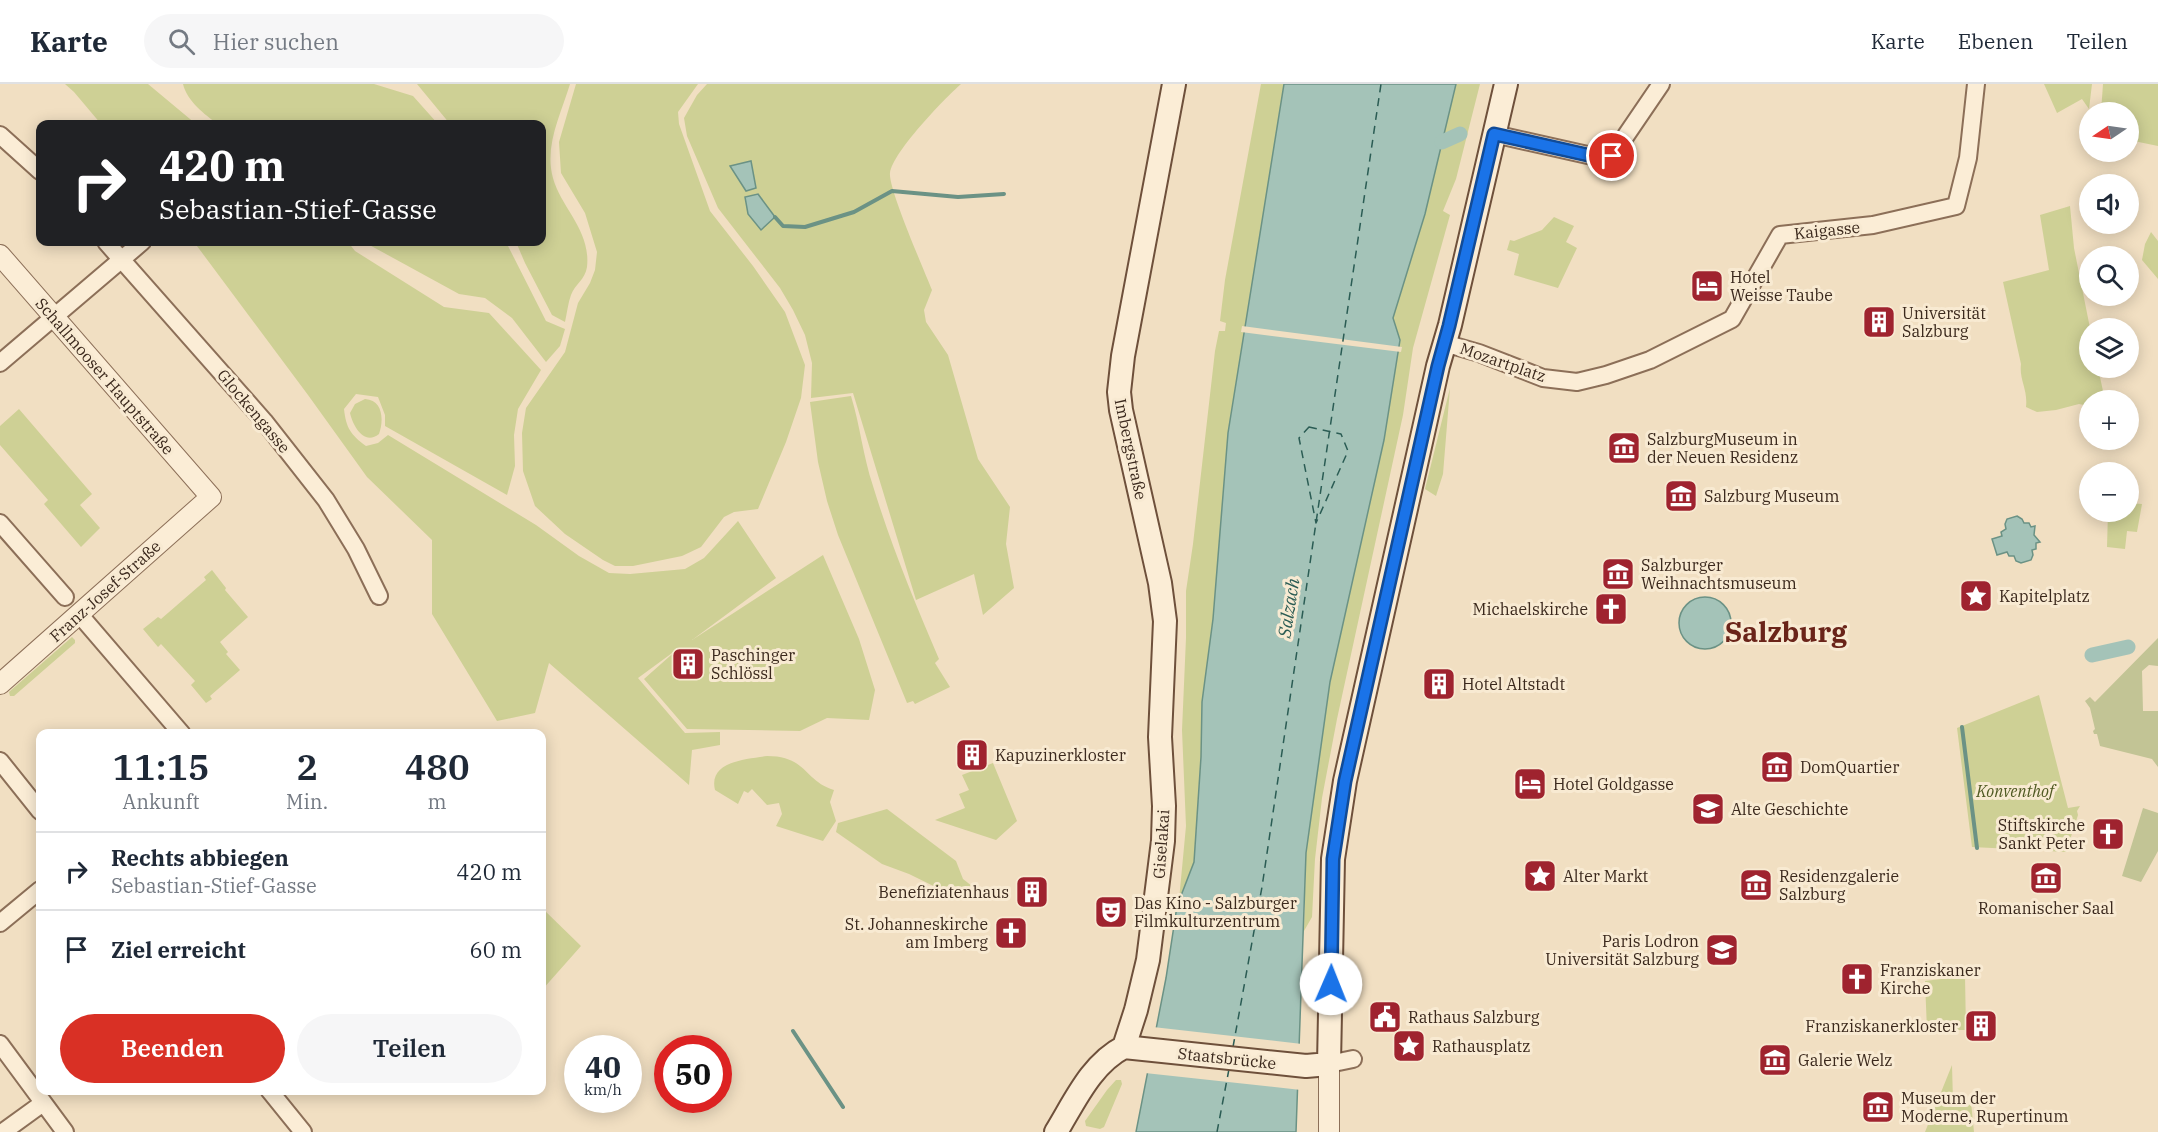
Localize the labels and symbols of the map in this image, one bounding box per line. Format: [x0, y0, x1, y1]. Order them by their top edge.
north arrow [2079, 102, 2139, 162]
pin [1586, 130, 1637, 181]
street label: Kaigasse [1793, 217, 1861, 243]
place label: Hotel Weisse Taube [1730, 267, 1833, 305]
hotel icon: Hotel Weisse Taube [1689, 268, 1725, 304]
street label: Schallmooser Hauptstraße [31, 294, 179, 458]
place label: Universität Salzburg [1902, 303, 1986, 341]
building icon: Universität Salzburg [1861, 304, 1897, 340]
street label: Mozartplatz [1457, 338, 1549, 386]
street label: Glockengasse [213, 365, 295, 457]
street label: Imbergstraße [1111, 397, 1151, 501]
place label: SalzburgMuseum in der Neuen Residenz [1647, 429, 1798, 467]
museum icon: SalzburgMuseum in der Neuen Residenz [1606, 430, 1642, 466]
museum icon: Salzburg Museum [1663, 478, 1699, 514]
place label: Salzburg Museum [1704, 486, 1839, 506]
street label: Franz-Josef-Straße [45, 536, 165, 646]
place label: Salzburger Weihnachtsmuseum [1641, 555, 1797, 593]
museum icon: Salzburger Weihnachtsmuseum [1600, 556, 1636, 592]
water label: Salzach [1272, 576, 1305, 640]
place icon: Kapitelplatz [1958, 578, 1994, 614]
place label: Kapitelplatz [1999, 586, 2090, 606]
church icon: Michaelskirche [1593, 591, 1629, 627]
place label: Michaelskirche [1473, 599, 1588, 619]
district label: Salzburg [1725, 613, 1848, 650]
place label: Paschinger Schlössl [711, 645, 795, 683]
building icon: Paschinger Schlössl [670, 646, 706, 682]
building icon: Hotel Altstadt [1421, 666, 1457, 702]
place label: Hotel Altstadt [1462, 674, 1565, 694]
building icon: Kapuzinerkloster [954, 737, 990, 773]
place label: Kapuzinerkloster [995, 745, 1126, 765]
museum icon: DomQuartier [1759, 749, 1795, 785]
place label: DomQuartier [1800, 757, 1899, 777]
hotel icon: Hotel Goldgasse [1512, 766, 1548, 802]
place label: Hotel Goldgasse [1553, 774, 1674, 794]
park label: Konventhof [1975, 781, 2057, 801]
school or university icon: Alte Geschichte [1690, 791, 1726, 827]
place label: Alte Geschichte [1731, 799, 1848, 819]
street label: Giselakai [1149, 809, 1173, 879]
place label: Stiftskirche Sankt Peter [1998, 815, 2085, 853]
church icon: Stiftskirche Sankt Peter [2090, 816, 2126, 852]
place icon: Alter Markt [1522, 858, 1558, 894]
museum icon: Romanischer Saal [2028, 860, 2064, 896]
place label: Alter Markt [1563, 866, 1649, 886]
place label: Residenzgalerie Salzburg [1779, 866, 1899, 904]
museum icon: Residenzgalerie Salzburg [1738, 867, 1774, 903]
building icon: Benefiziatenhaus [1014, 874, 1050, 910]
place label: Benefiziatenhaus [878, 882, 1009, 902]
place label: Das Kino - Salzburger Filmkulturzentrum [1134, 893, 1297, 931]
theatre icon: Das Kino - Salzburger Filmkulturzentrum [1093, 894, 1129, 930]
place label: Romanischer Saal [1978, 898, 2114, 918]
place label: St. Johanneskirche am Imberg [845, 914, 988, 952]
church icon: St. Johanneskirche am Imberg [993, 915, 1029, 951]
place label: Paris Lodron Universität Salzburg [1545, 931, 1699, 969]
school or university icon: Paris Lodron Universität Salzburg [1704, 932, 1740, 968]
position arrow [1299, 952, 1363, 1016]
place label: Franziskaner Kirche [1880, 960, 1981, 998]
church icon: Franziskaner Kirche [1839, 961, 1875, 997]
public building icon: Rathaus Salzburg [1367, 999, 1403, 1035]
place label: Rathaus Salzburg [1408, 1007, 1540, 1027]
building icon: Franziskanerkloster [1963, 1008, 1999, 1044]
place label: Franziskanerkloster [1805, 1016, 1958, 1036]
place icon: Rathausplatz [1391, 1028, 1427, 1064]
speed limit sign: 50 [654, 1035, 732, 1113]
place label: Rathausplatz [1432, 1036, 1530, 1056]
museum icon: Galerie Welz [1757, 1042, 1793, 1078]
street label: Staatsbrücke [1177, 1043, 1277, 1073]
place label: Galerie Welz [1798, 1050, 1893, 1070]
place label: Museum der Moderne, Rupertinum [1901, 1088, 2068, 1126]
museum icon: Museum der Moderne, Rupertinum [1860, 1089, 1896, 1125]

